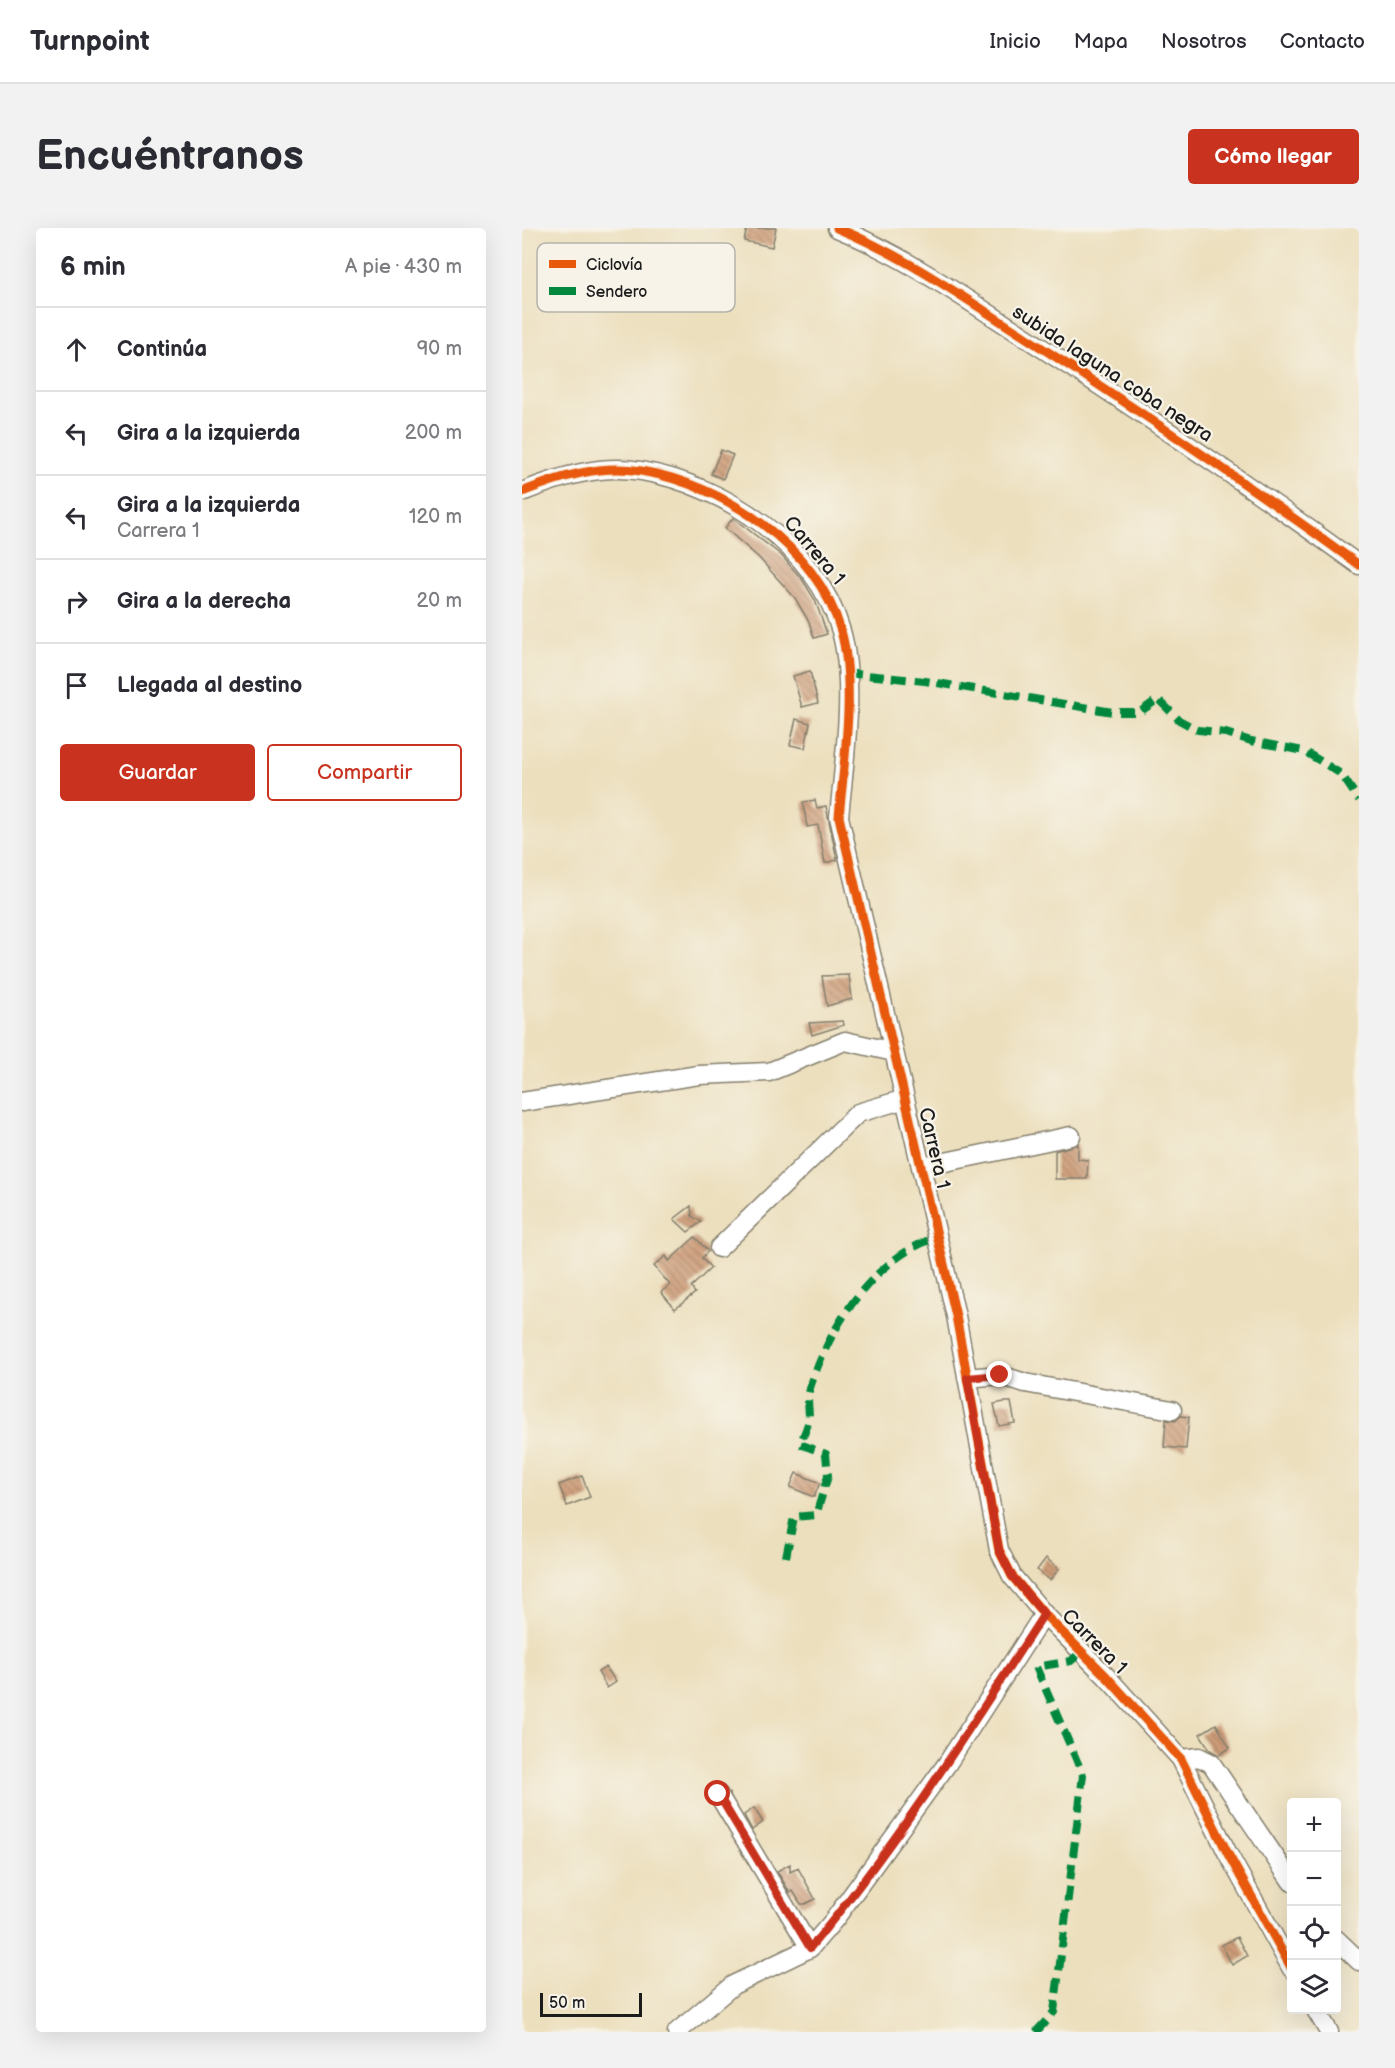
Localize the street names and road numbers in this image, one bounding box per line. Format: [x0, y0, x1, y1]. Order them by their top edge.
street label: subida laguna coba negra [1008, 300, 1217, 448]
street label: Carrera 1 [778, 511, 850, 590]
street label: Carrera 1 [913, 1105, 955, 1191]
street label: Carrera 1 [1057, 1604, 1132, 1679]

